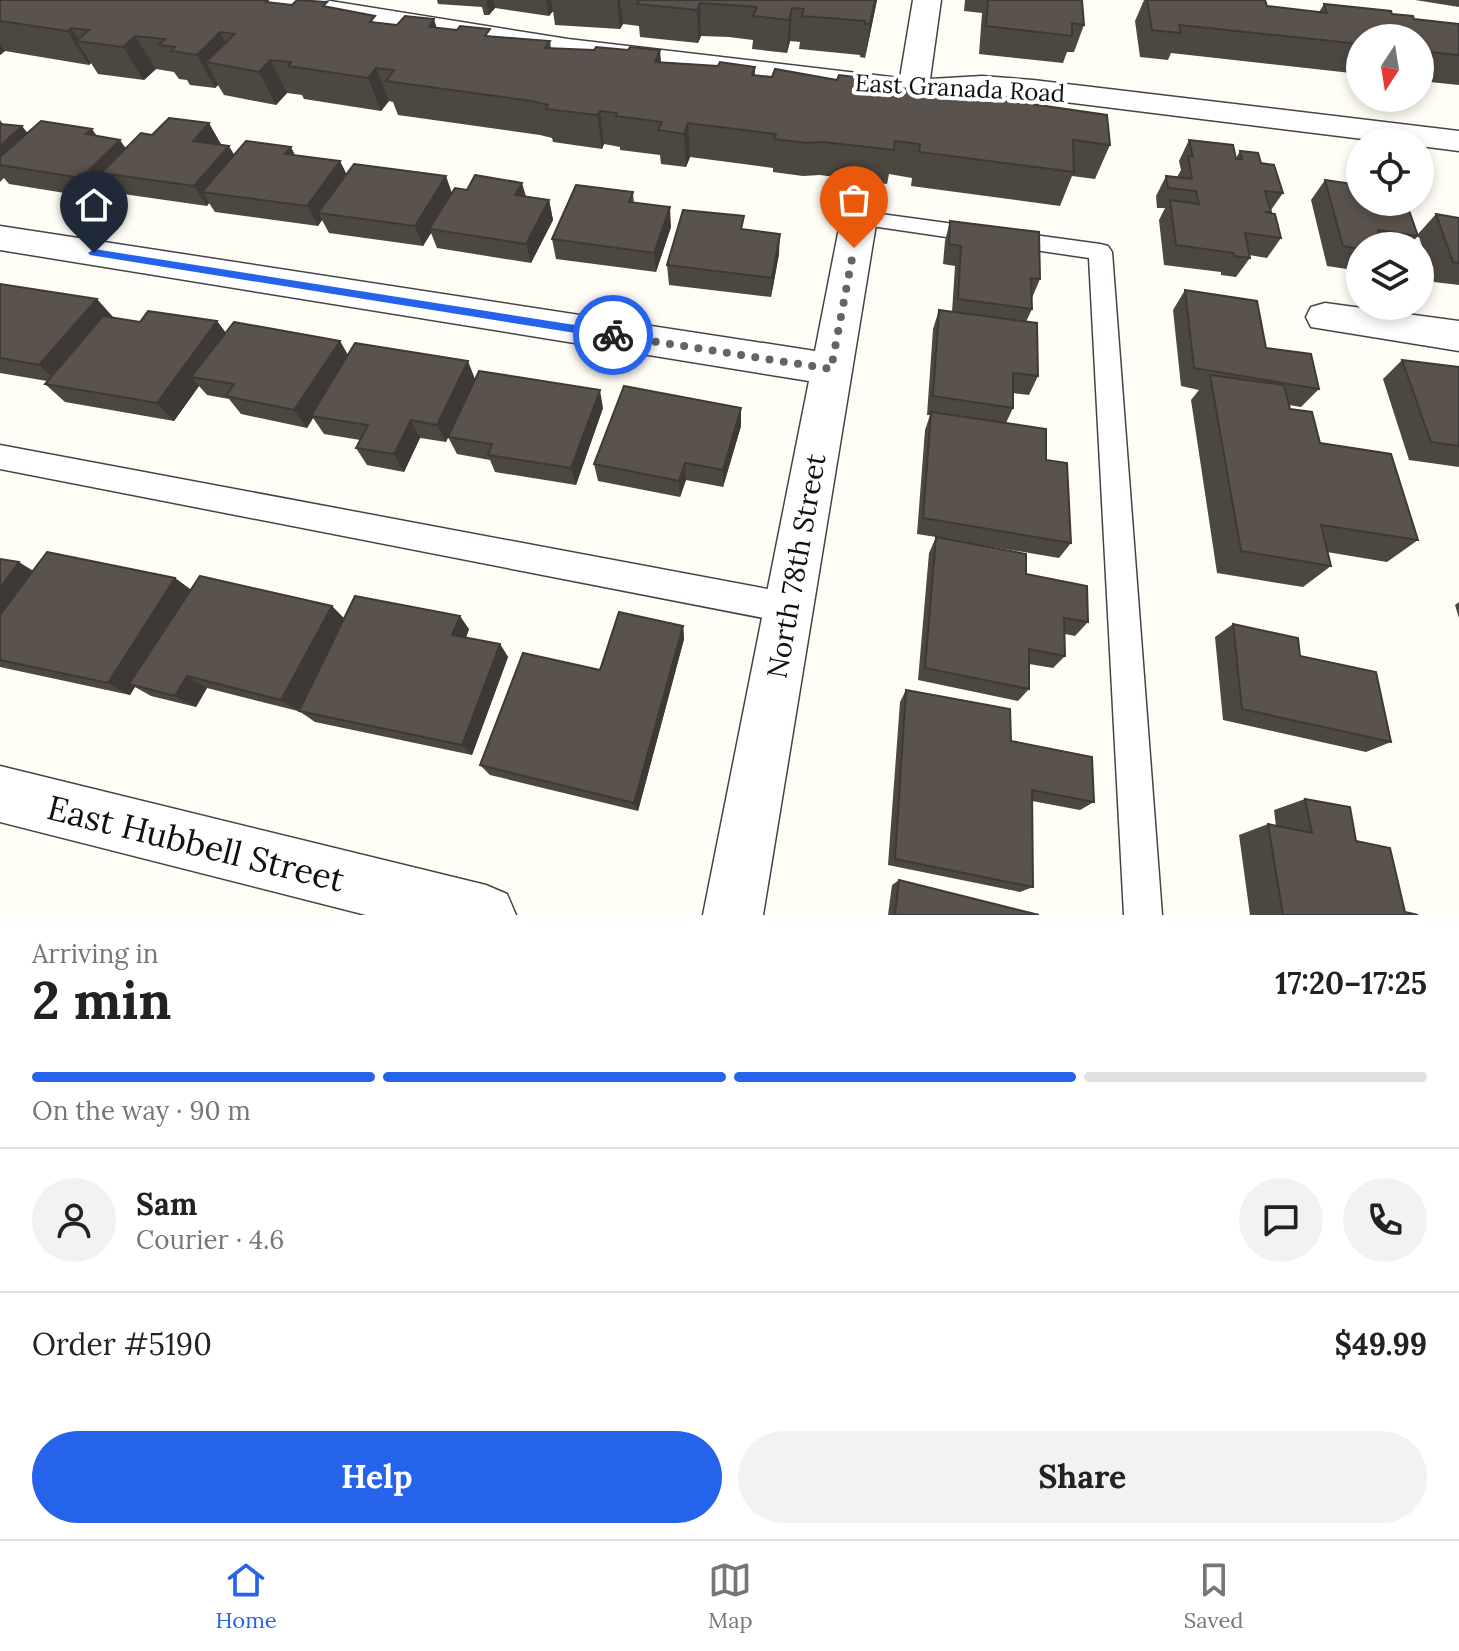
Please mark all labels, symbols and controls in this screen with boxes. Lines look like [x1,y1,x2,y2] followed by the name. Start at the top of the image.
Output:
[1346,24,1434,112] north arrow
[1346,24,1434,320] map controls
[854,67,1066,109] street label: East Granada Road
[1346,128,1434,216] button: locate
[820,166,888,248] pin
[60,171,128,253] pin
[832,178,876,222] icon: bag
[72,183,116,227] icon: home
[1346,232,1434,320] button: layers
[573,295,653,375] courier
[591,313,635,357] icon: bike
[759,451,834,681] street label: North 78th Street
[43,785,350,901] street label: East Hubbell Street
[32,937,159,970] text: Arriving in
[1275,964,1427,1002] text: 17:20–17:25
[32,967,171,1033] text: 2 min
[32,1094,251,1127] text: On the way · 90 m
[32,1178,116,1262] button: person
[1239,1178,1323,1262] button: chat
[1343,1178,1427,1262] button: phone
[136,1185,197,1223] text: Sam
[136,1223,284,1256] text: Courier · 4.6
[32,1325,212,1363] text: Order #5190
[1335,1325,1427,1363] text: $49.99
[32,1431,722,1523] button: Help
[738,1431,1427,1523] button: Share
[216,1558,277,1634] tab: Home
[708,1558,753,1634] tab: Map
[1184,1558,1243,1634] tab: Saved

